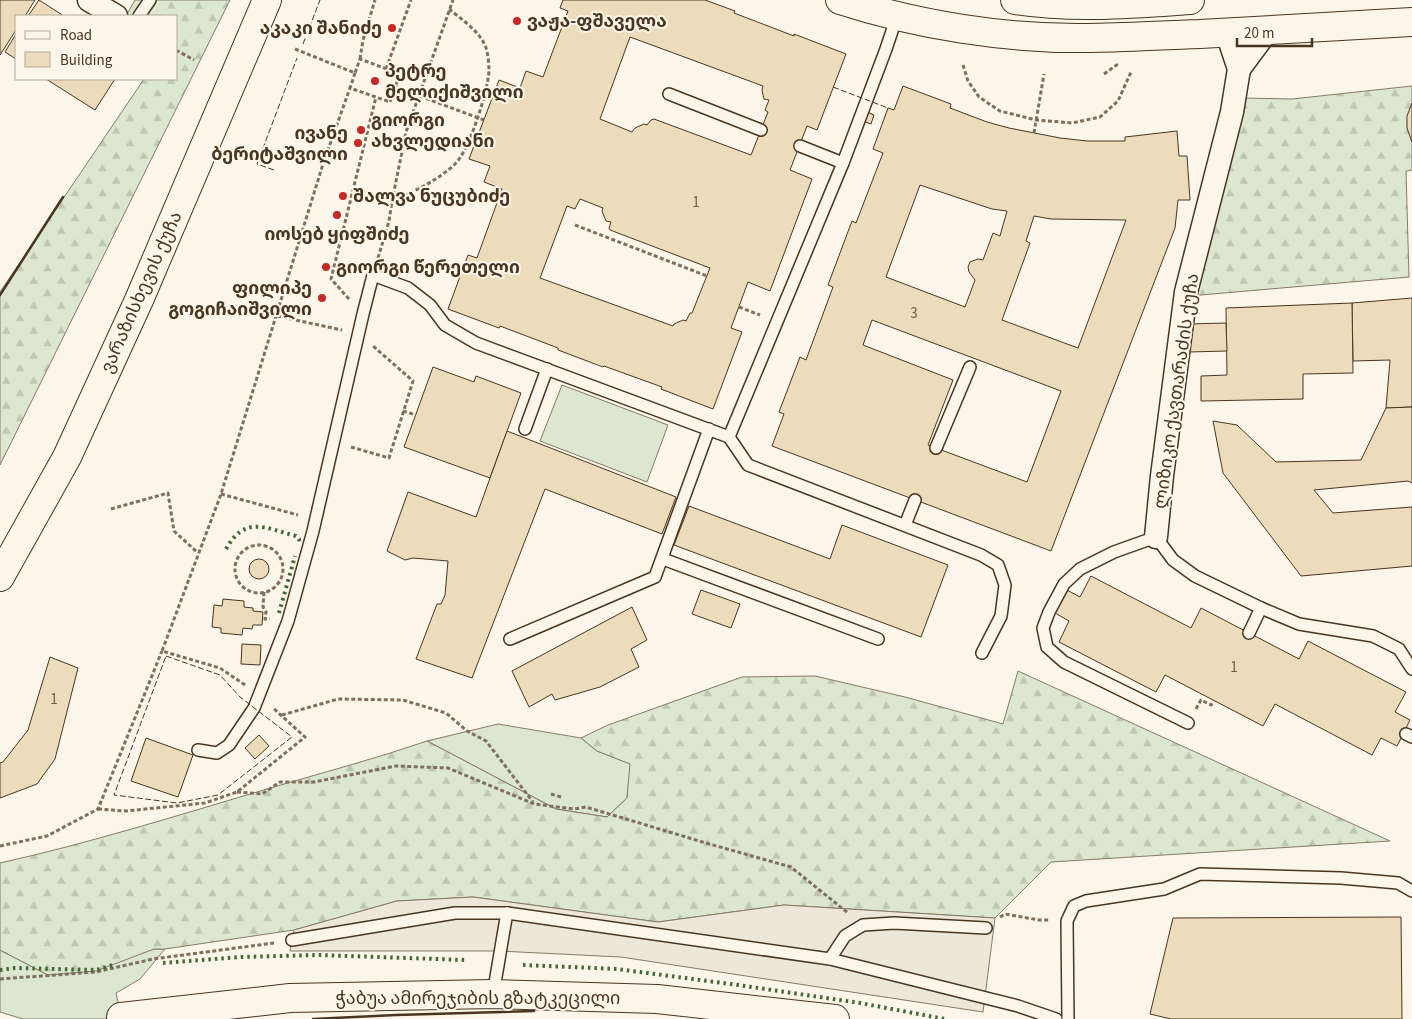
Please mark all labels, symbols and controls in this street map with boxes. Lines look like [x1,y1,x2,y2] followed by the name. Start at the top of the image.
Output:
[527,9,667,34] place label: ვაჟა-ფშაველა
[15,15,178,80] legend
[511,15,523,27] marker: ვაჟა-ფშაველა
[1237,15,1312,47] scale bar
[260,16,382,41] place label: აკაკი შანიძე
[386,22,398,34] marker: აკაკი შანიძე
[1244,23,1274,44] text: 20 m
[60,25,92,46] text: Road
[60,50,113,71] text: Building
[385,59,524,105] place label: პეტრე მელიქიშვილი
[369,75,381,87] marker: პეტრე მელიქიშვილი
[371,108,495,154] place label: გიორგი ახვლედიანი
[211,121,348,167] place label: ივანე ბერიტაშვილი
[355,124,367,136] marker: გიორგი ახვლედიანი
[352,137,364,149] marker: ივანე ბერიტაშვილი
[353,184,510,209] place label: შალვა ნუცუბიძე
[337,190,349,202] marker: შალვა ნუცუბიძე
[692,192,700,213] house number: 1
[94,207,188,377] street label: ვარაზისხევის ქუჩა
[331,209,343,221] marker: იოსებ ყიფშიძე
[264,222,410,247] place label: იოსებ ყიფშიძე
[336,255,520,280] place label: გიორგი წერეთელი
[320,261,332,273] marker: გიორგი წერეთელი
[1148,272,1205,511] street label: ლიზიკო ქავთარაძის ქუჩა
[168,276,312,322] place label: ფილიპე გოგიჩაიშვილი
[316,292,328,304] marker: ფილიპე გოგიჩაიშვილი
[910,303,918,324] house number: 3
[1230,657,1238,678] house number: 1
[50,689,58,710] house number: 1
[336,986,620,1011] street label: ჭაბუა ამირეჯიბის გზატკეცილი

